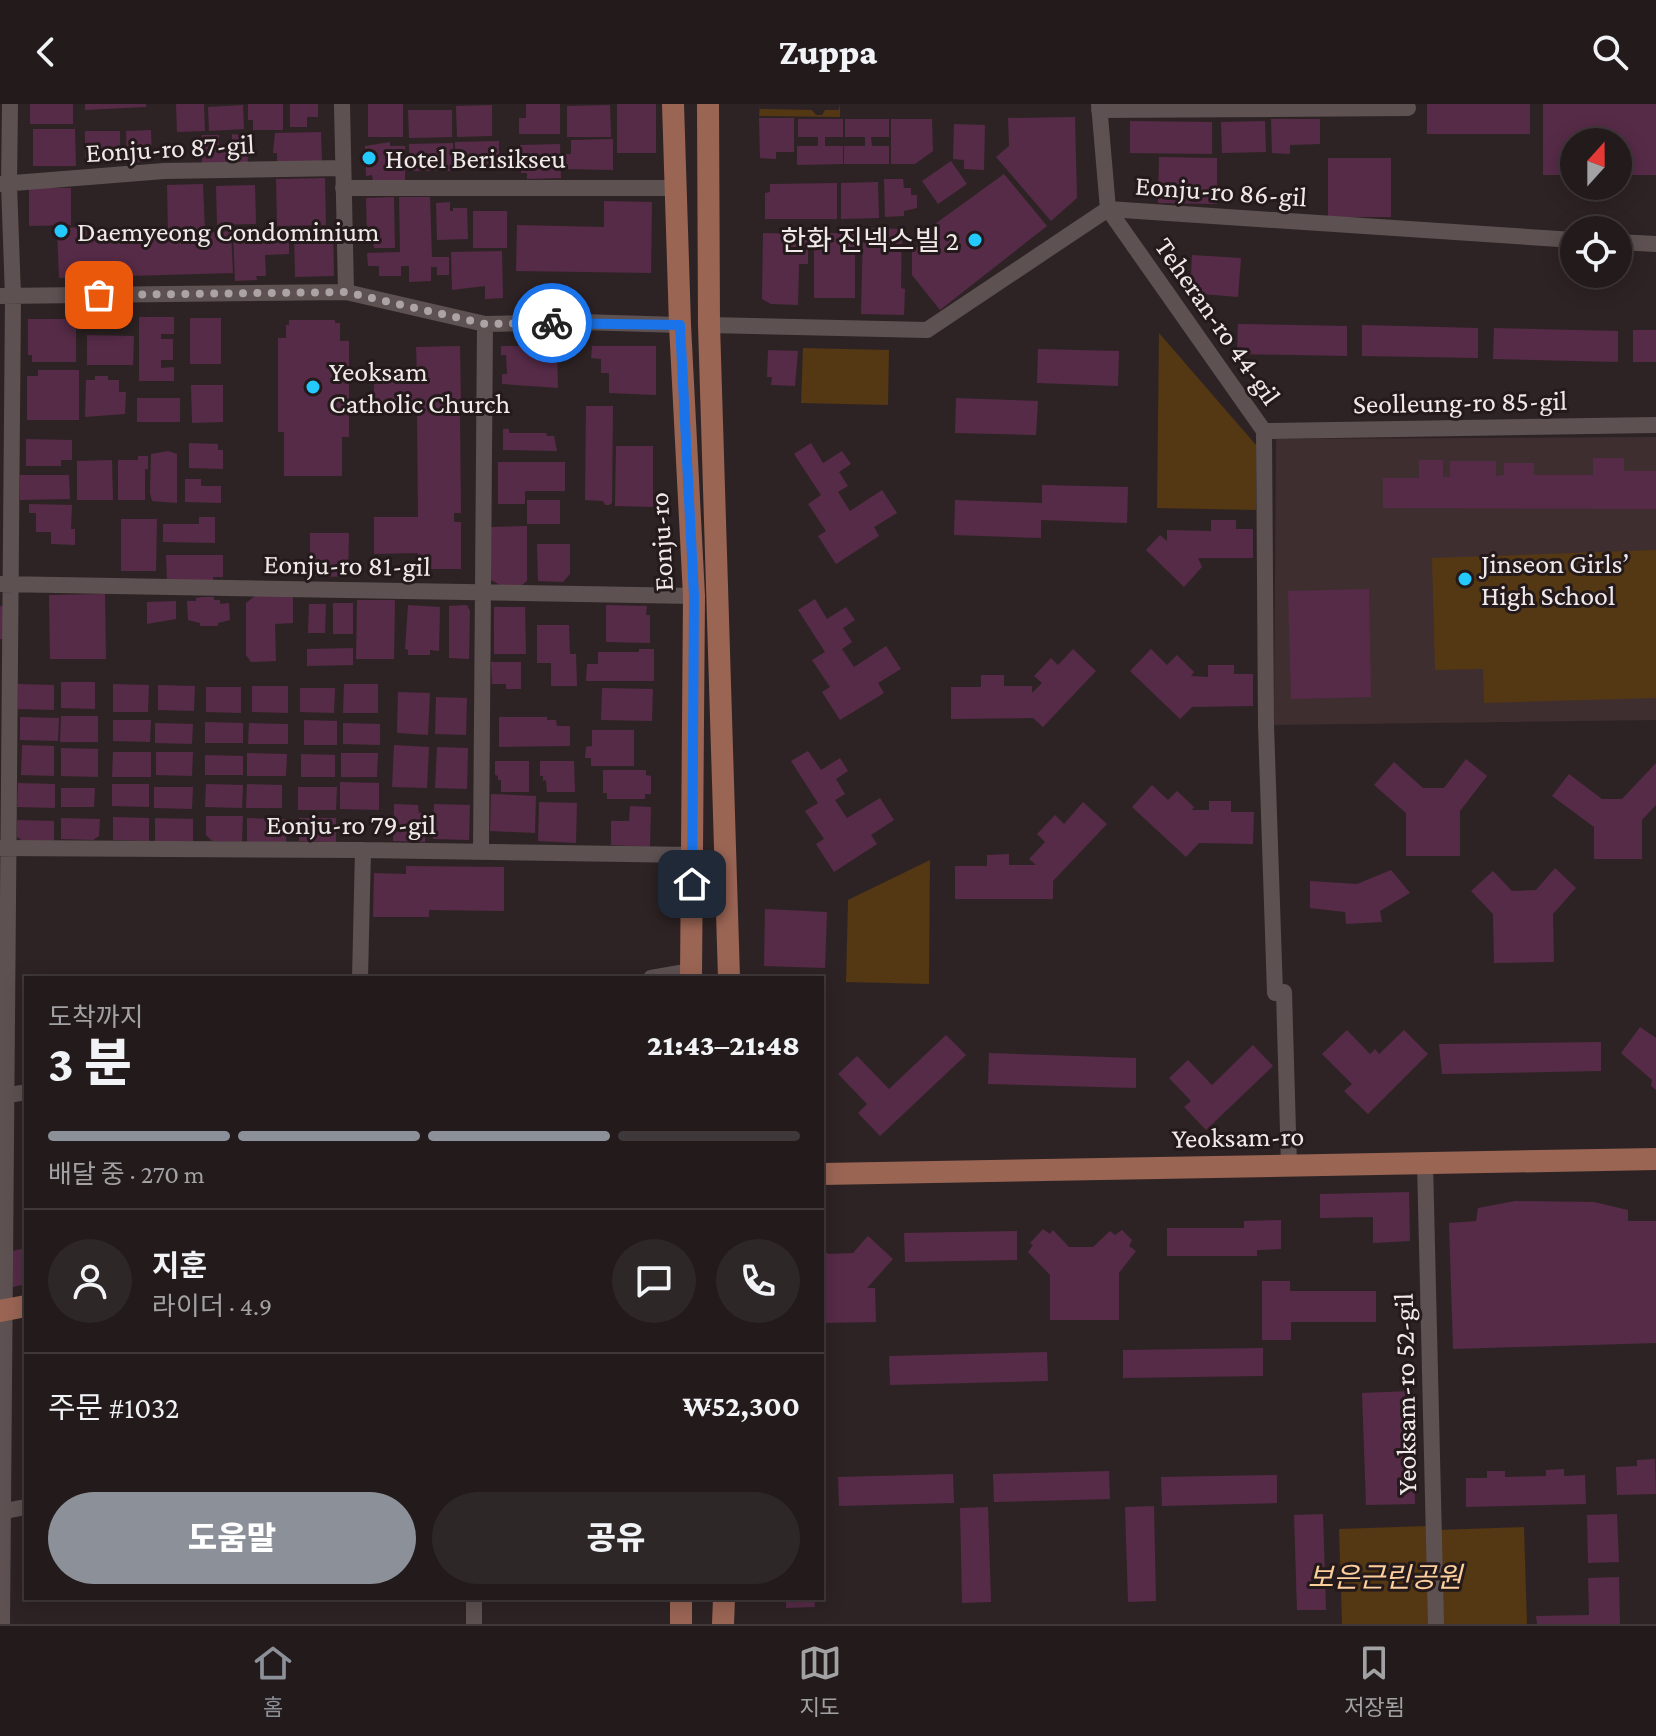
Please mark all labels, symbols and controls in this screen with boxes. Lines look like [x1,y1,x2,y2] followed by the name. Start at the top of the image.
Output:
[24,30,68,74] icon: back
[1588,30,1632,74] icon: search
[779,32,877,72] text: Zuppa
[85,128,255,168] street label: Eonju-ro 87-gil
[1560,128,1632,200] north arrow
[1560,128,1632,288] map controls
[385,143,566,174] place label: Hotel Berisikseu
[360,149,378,167] marker: Hotel Berisikseu
[1134,170,1308,212] street label: Eonju-ro 86-gil
[77,216,380,247] place label: Daemyeong Condominium
[1560,216,1632,288] button: locate
[52,222,70,240] marker: Daemyeong Condominium
[781,225,959,256] place label: 한화 진넥스빌 2
[966,231,984,249] marker: 한화 진넥스빌 2
[1149,231,1287,411] street label: Teheran-ro 44-gil
[65,261,133,329] pin
[77,273,121,317] icon: bag
[512,283,592,363] courier
[530,301,574,345] icon: bike
[329,356,510,419] place label: Yeoksam Catholic Church
[304,378,322,396] marker: Yeoksam Catholic Church
[1352,385,1568,419] street label: Seolleung-ro 85-gil
[643,492,679,592] street label: Eonju-ro
[263,548,431,582] street label: Eonju-ro 81-gil
[1478,548,1629,611] place label: Jinseon Girls’ High School
[1456,570,1474,588] marker: Jinseon Girls’ High School
[266,809,436,840] street label: Eonju-ro 79-gil
[658,850,726,918] pin
[670,862,714,906] icon: home
[48,1003,144,1032] text: 도착까지
[647,1028,800,1061] text: 21:43–21:48
[48,1034,132,1092] text: 3 분
[1172,1120,1304,1154] street label: Yeoksam-ro
[48,1160,205,1189] text: 배달 중 · 270 m
[48,1239,132,1323] button: person
[612,1239,696,1323] button: chat
[716,1239,800,1323] button: phone
[152,1249,207,1282] text: 지훈
[152,1292,272,1321] text: 라이더 · 4.9
[1388,1293,1422,1495] street label: Yeoksam-ro 52-gil
[683,1389,800,1422] text: ₩52,300
[48,1391,179,1424] text: 주문 #1032
[48,1492,416,1584] button: 도움말
[432,1492,800,1584] button: 공유
[1308,1562,1465,1593] park label: 보은근린공원
[251,1641,295,1721] tab: 홈
[798,1641,842,1721] tab: 지도
[1344,1641,1405,1721] tab: 저장됨

